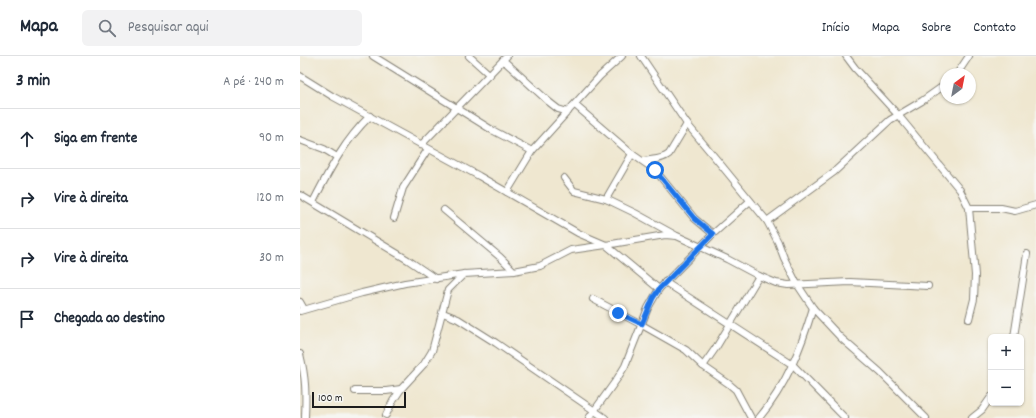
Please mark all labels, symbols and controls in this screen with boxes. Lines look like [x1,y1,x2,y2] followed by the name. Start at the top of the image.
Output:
[82,10,362,46] search box
[20,14,58,41] text: Mapa
[96,17,118,39] icon: search
[128,17,209,39] text: Pesquisar aqui
[822,18,850,38] text: Início
[872,18,899,38] text: Mapa
[921,18,951,38] text: Sobre
[973,18,1016,38] text: Contato
[940,68,976,104] north arrow
[16,70,50,94] text: 3 min
[223,73,284,92] text: A pé · 240 m
[16,128,38,150] icon: ahead
[54,128,137,150] text: Siga em frente
[259,129,284,148] text: 90 m
[646,161,664,179] route start
[16,188,38,210] icon: right
[54,188,128,210] text: Vire à direita
[256,189,284,208] text: 120 m
[16,248,38,270] icon: right
[54,248,128,270] text: Vire à direita
[259,249,284,268] text: 30 m
[609,304,627,322] route end
[16,308,38,330] icon: arrive
[54,308,165,330] text: Chegada ao destino
[988,334,1024,406] map controls
[988,334,1024,370] button: +
[988,370,1024,406] button: −
[312,390,406,409] scale bar
[318,391,342,407] text: 100 m

